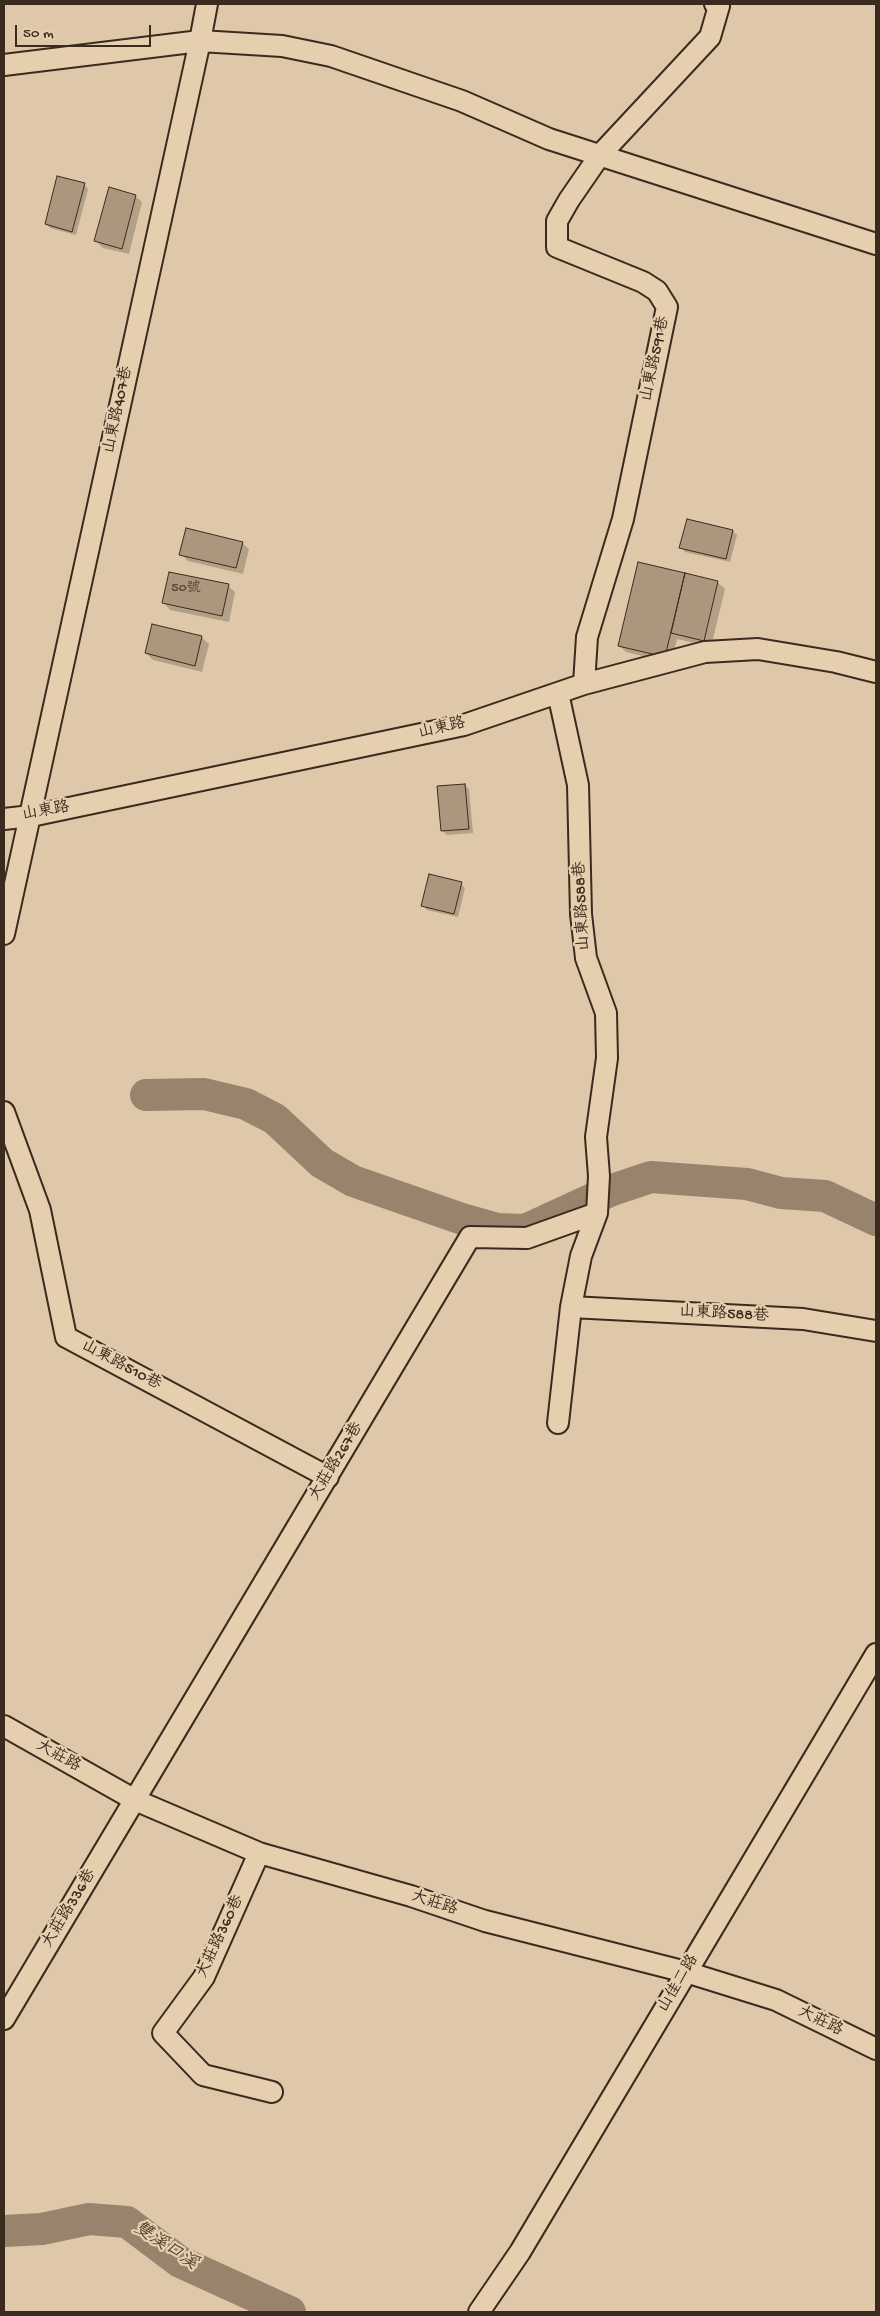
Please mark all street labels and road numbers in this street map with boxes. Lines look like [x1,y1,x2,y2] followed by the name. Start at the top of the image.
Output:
[638,315,674,403] street label: 山東路591巷
[100,364,138,456] street label: 山東路407巷
[416,714,468,744] street label: 山東路
[21,798,71,826] street label: 山東路
[571,861,595,951] street label: 山東路588巷
[679,1303,769,1327] street label: 山東路588巷
[78,1337,164,1395] street label: 山東路510巷
[306,1419,368,1505] street label: 大莊路267巷
[32,1737,84,1777] street label: 大莊路
[39,1866,101,1952] street label: 大莊路336巷
[408,1887,460,1921] street label: 大莊路
[193,1892,249,1982] street label: 大莊路360巷
[654,1952,704,2016] street label: 山佳二路
[794,2003,846,2041] street label: 大莊路

